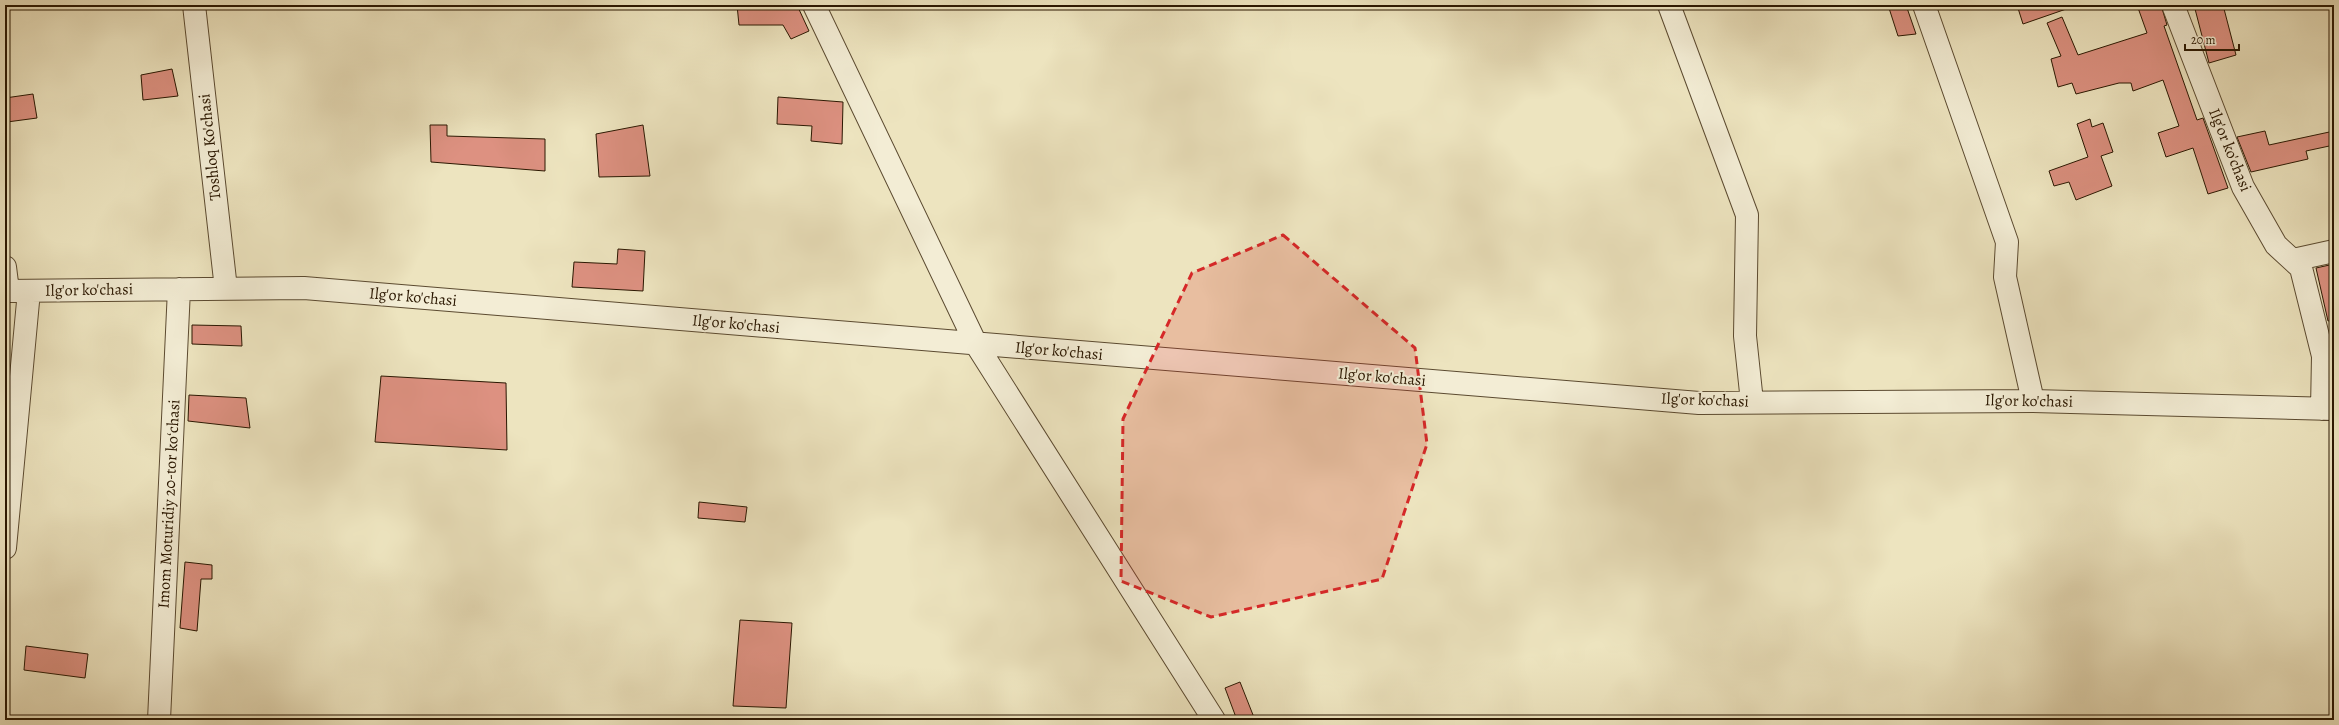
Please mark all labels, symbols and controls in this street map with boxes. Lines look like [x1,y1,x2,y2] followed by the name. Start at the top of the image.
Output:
[2185,26,2239,52] scale bar
[2191,32,2215,48] text: 20 m
[193,93,227,201] street label: Toshloq Ko'chasi
[2203,105,2257,195] street label: Ilg'or ko'chasi
[45,278,133,302] street label: Ilg'or ko'chasi
[368,282,458,312] street label: Ilg'or ko'chasi
[691,309,781,339] street label: Ilg'or ko'chasi
[1014,336,1104,366] street label: Ilg'or ko'chasi
[1337,362,1427,392] street label: Ilg'or ko'chasi
[1661,387,1749,413] street label: Ilg'or ko'chasi
[1985,389,2073,413] street label: Ilg'or ko'chasi
[153,399,185,609] street label: Imom Moturidiy 20-tor koʻchasi

